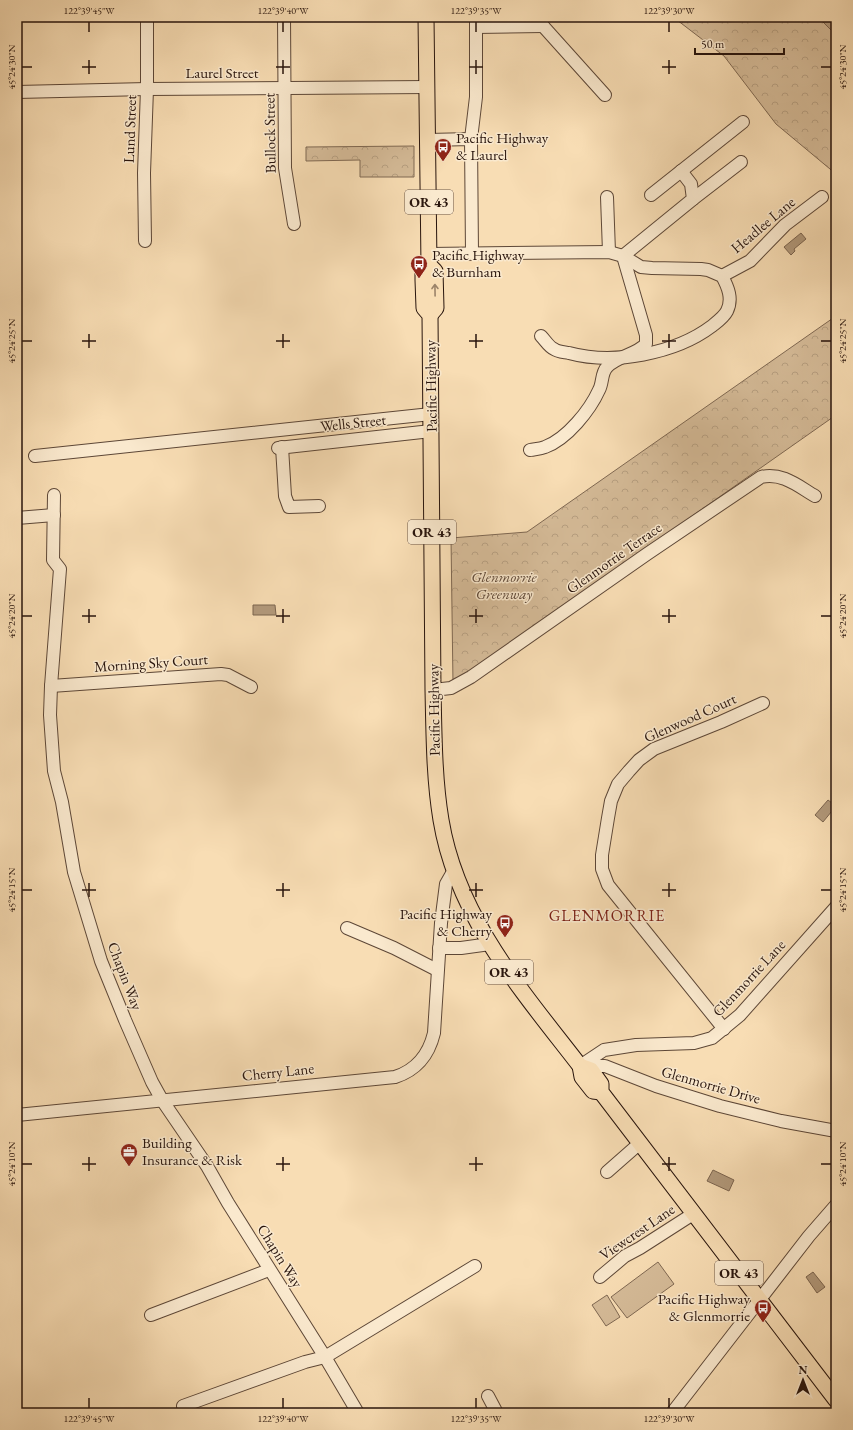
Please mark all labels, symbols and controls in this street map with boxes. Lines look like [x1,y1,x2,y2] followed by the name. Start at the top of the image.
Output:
[64,4,115,17] text: 122°39'45"W
[258,4,309,17] text: 122°39'40"W
[451,4,502,17] text: 122°39'35"W
[644,4,695,17] text: 122°39'30"W
[695,30,784,56] scale bar
[701,36,725,52] text: 50 m
[5,44,18,89] text: 45°24'30"N
[836,44,849,89] text: 45°24'30"N
[185,63,259,82] street label: Laurel Street
[259,92,280,173] street label: Bullock Street
[119,94,140,163] street label: Lund Street
[456,128,549,164] place label: Pacific Highway & Laurel
[433,137,453,162] bus stop icon: Pacific Highway & Laurel
[405,190,453,214] road number: OR 43
[727,192,799,257] street label: Headlee Lane
[432,245,525,281] place label: Pacific Highway & Burnham
[409,254,429,279] bus stop icon: Pacific Highway & Burnham
[431,284,439,297] one-way arrow
[5,318,18,363] text: 45°24'25"N
[836,318,849,363] text: 45°24'25"N
[420,339,441,432] street label: Pacific Highway
[319,410,387,435] street label: Wells Street
[562,518,665,597] street label: Glenmorrie Terrace
[408,520,456,544] road number: OR 43
[471,567,538,603] park label: Glenmorrie Greenway
[5,593,18,638] text: 45°24'20"N
[836,593,849,638] text: 45°24'20"N
[93,649,209,676] street label: Morning Sky Court
[423,663,444,756] street label: Pacific Highway
[641,689,739,746] street label: Glenwood Court
[5,867,18,912] text: 45°24'15"N
[836,867,849,912] text: 45°24'15"N
[400,904,492,940] place label: Pacific Highway & Cherry
[549,905,665,926] district label: GLENMORRIE
[495,913,515,938] bus stop icon: Pacific Highway & Cherry
[708,935,789,1020] street label: Glenmorrie Lane
[104,939,147,1013] street label: Chapin Way
[485,960,533,984] road number: OR 43
[241,1058,315,1085] street label: Cherry Lane
[659,1061,763,1108] street label: Glenmorrie Drive
[142,1133,243,1169] place label: Building Insurance & Risk
[5,1141,18,1186] text: 45°24'10"N
[836,1141,849,1186] text: 45°24'10"N
[119,1142,139,1167] office icon: Building Insurance & Risk
[595,1199,678,1264] street label: Viewcrest Lane
[253,1220,308,1291] street label: Chapin Way
[715,1261,763,1285] road number: OR 43
[658,1289,750,1325] place label: Pacific Highway & Glenmorrie
[753,1298,773,1323] bus stop icon: Pacific Highway & Glenmorrie
[783,1360,823,1400] north arrow
[799,1363,808,1377] text: N
[64,1412,115,1425] text: 122°39'45"W
[258,1412,309,1425] text: 122°39'40"W
[451,1412,502,1425] text: 122°39'35"W
[644,1412,695,1425] text: 122°39'30"W

